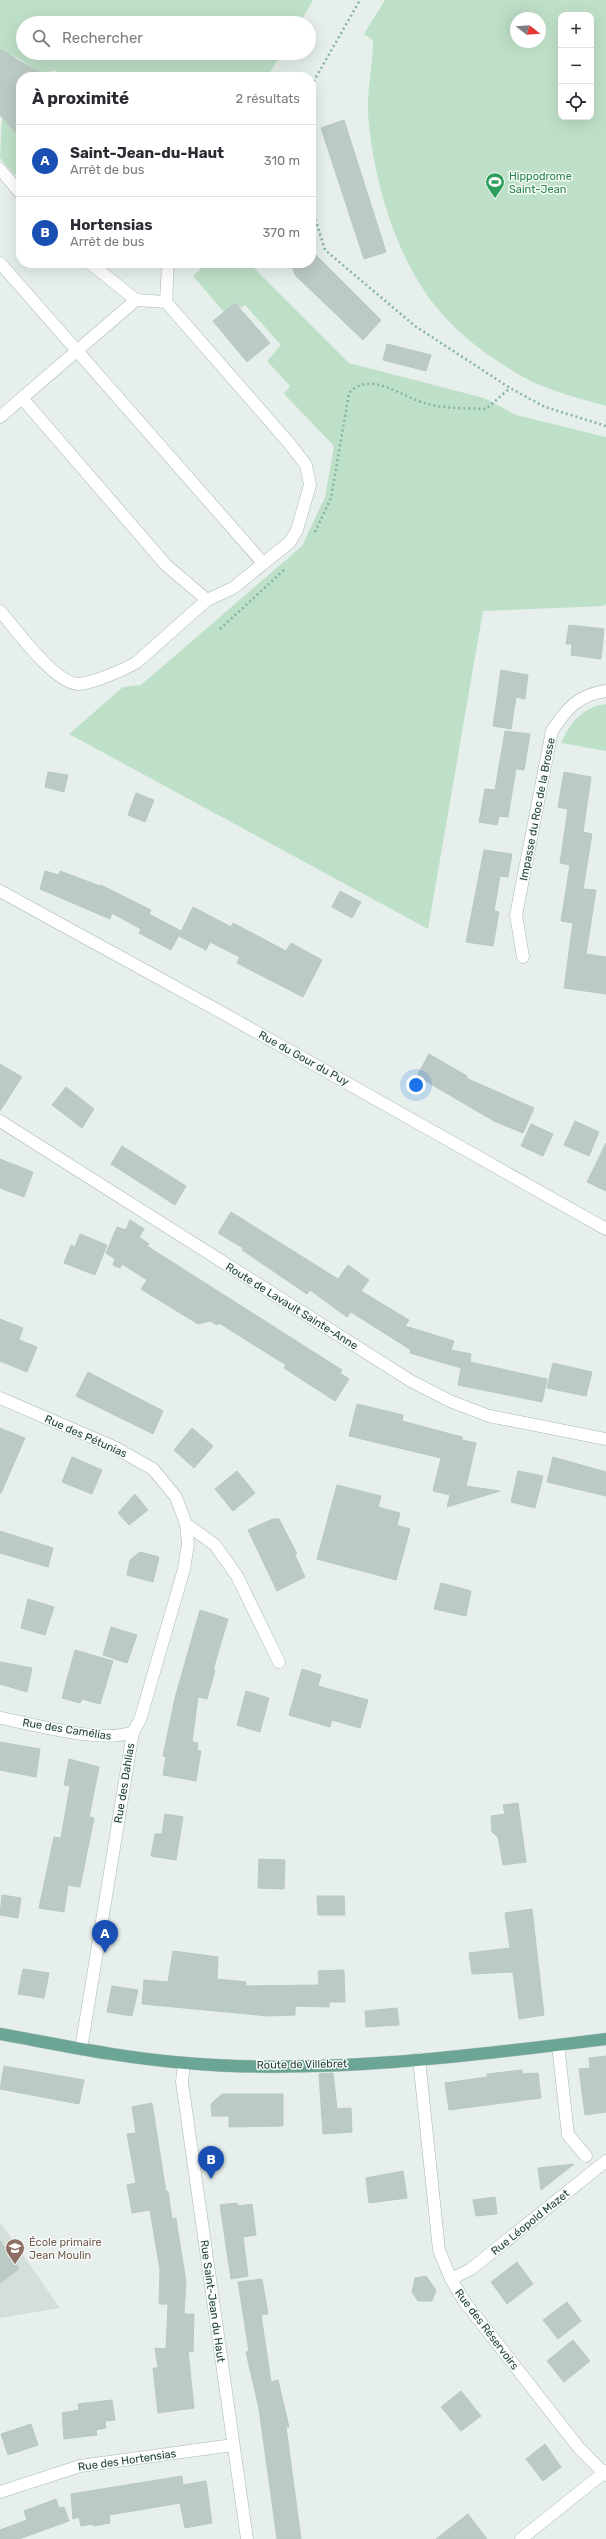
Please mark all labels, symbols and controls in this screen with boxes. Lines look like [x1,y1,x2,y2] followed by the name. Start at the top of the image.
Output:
[510,12,546,48] north arrow
[558,12,594,120] map controls
[558,12,594,48] button: +
[16,16,316,60] search box
[30,27,52,49] icon: search
[62,29,143,47] text: Rechercher
[558,48,594,84] button: −
[558,84,594,120] button: locate
[32,88,129,108] text: À proximité
[236,91,300,106] text: 2 résultats
[70,144,224,162] text: Saint-Jean-du-Haut
[40,153,50,168] text: A
[264,153,300,168] text: 310 m
[70,162,144,177] text: Arrêt de bus
[509,170,572,196] place label: Hippodrome Saint-Jean
[484,171,506,199] sports icon: Hippodrome Saint-Jean
[70,216,152,234] text: Hortensias
[40,225,50,240] text: B
[263,225,300,240] text: 370 m
[70,234,144,249] text: Arrêt de bus
[517,736,558,882] street label: Impasse du Roc de la Brosse
[256,1028,351,1089] street label: Rue du Gour du Puy
[406,1075,426,1095] your location
[223,1260,360,1353] street label: Route de Lavault Sainte-Anne
[43,1412,129,1461] street label: Rue des Pétunias
[21,1716,113,1743] street label: Rue des Camélias
[112,1742,137,1824] street label: Rue des Dahlias
[92,1920,118,1953] pin: A
[257,2057,348,2072] street label: Route de Villebret
[198,2146,224,2179] pin: B
[489,2186,573,2258] street label: Rue Léopold Mazet
[29,2236,102,2262] place label: École primaire Jean Moulin
[4,2237,26,2265] school or university icon: École primaire Jean Moulin
[197,2239,228,2364] street label: Rue Saint-Jean du Haut
[452,2286,521,2372] street label: Rue des Réservoirs
[77,2447,177,2474] street label: Rue des Hortensias

